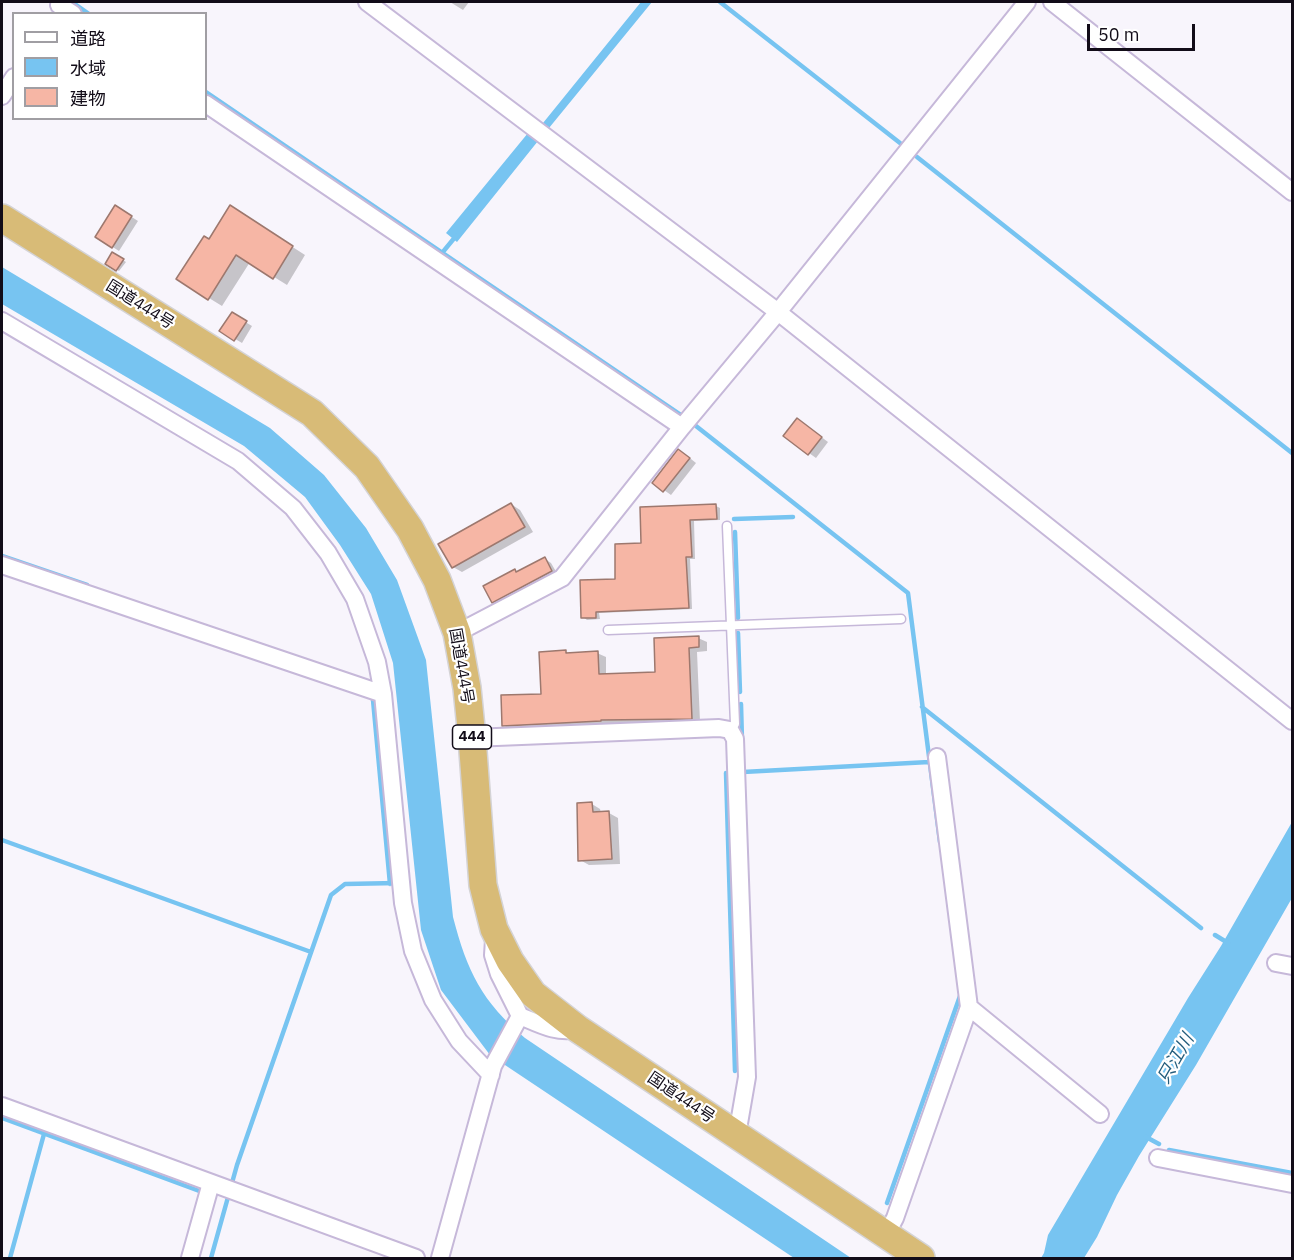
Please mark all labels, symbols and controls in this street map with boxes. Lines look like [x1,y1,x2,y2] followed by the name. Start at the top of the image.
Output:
[12,12,207,120] legend
[1090,12,1198,50] scale bar
[1098,23,1140,46] text: 50 m
[70,27,106,50] text: 道路
[70,57,106,80] text: 水域
[70,87,106,110] text: 建物
[102,277,178,333] street label: 国道444号
[445,627,477,705] street label: 国道444号
[452,725,492,749] road number: 444
[1153,1030,1199,1088] water label: 只江川
[644,1069,718,1127] street label: 国道444号

